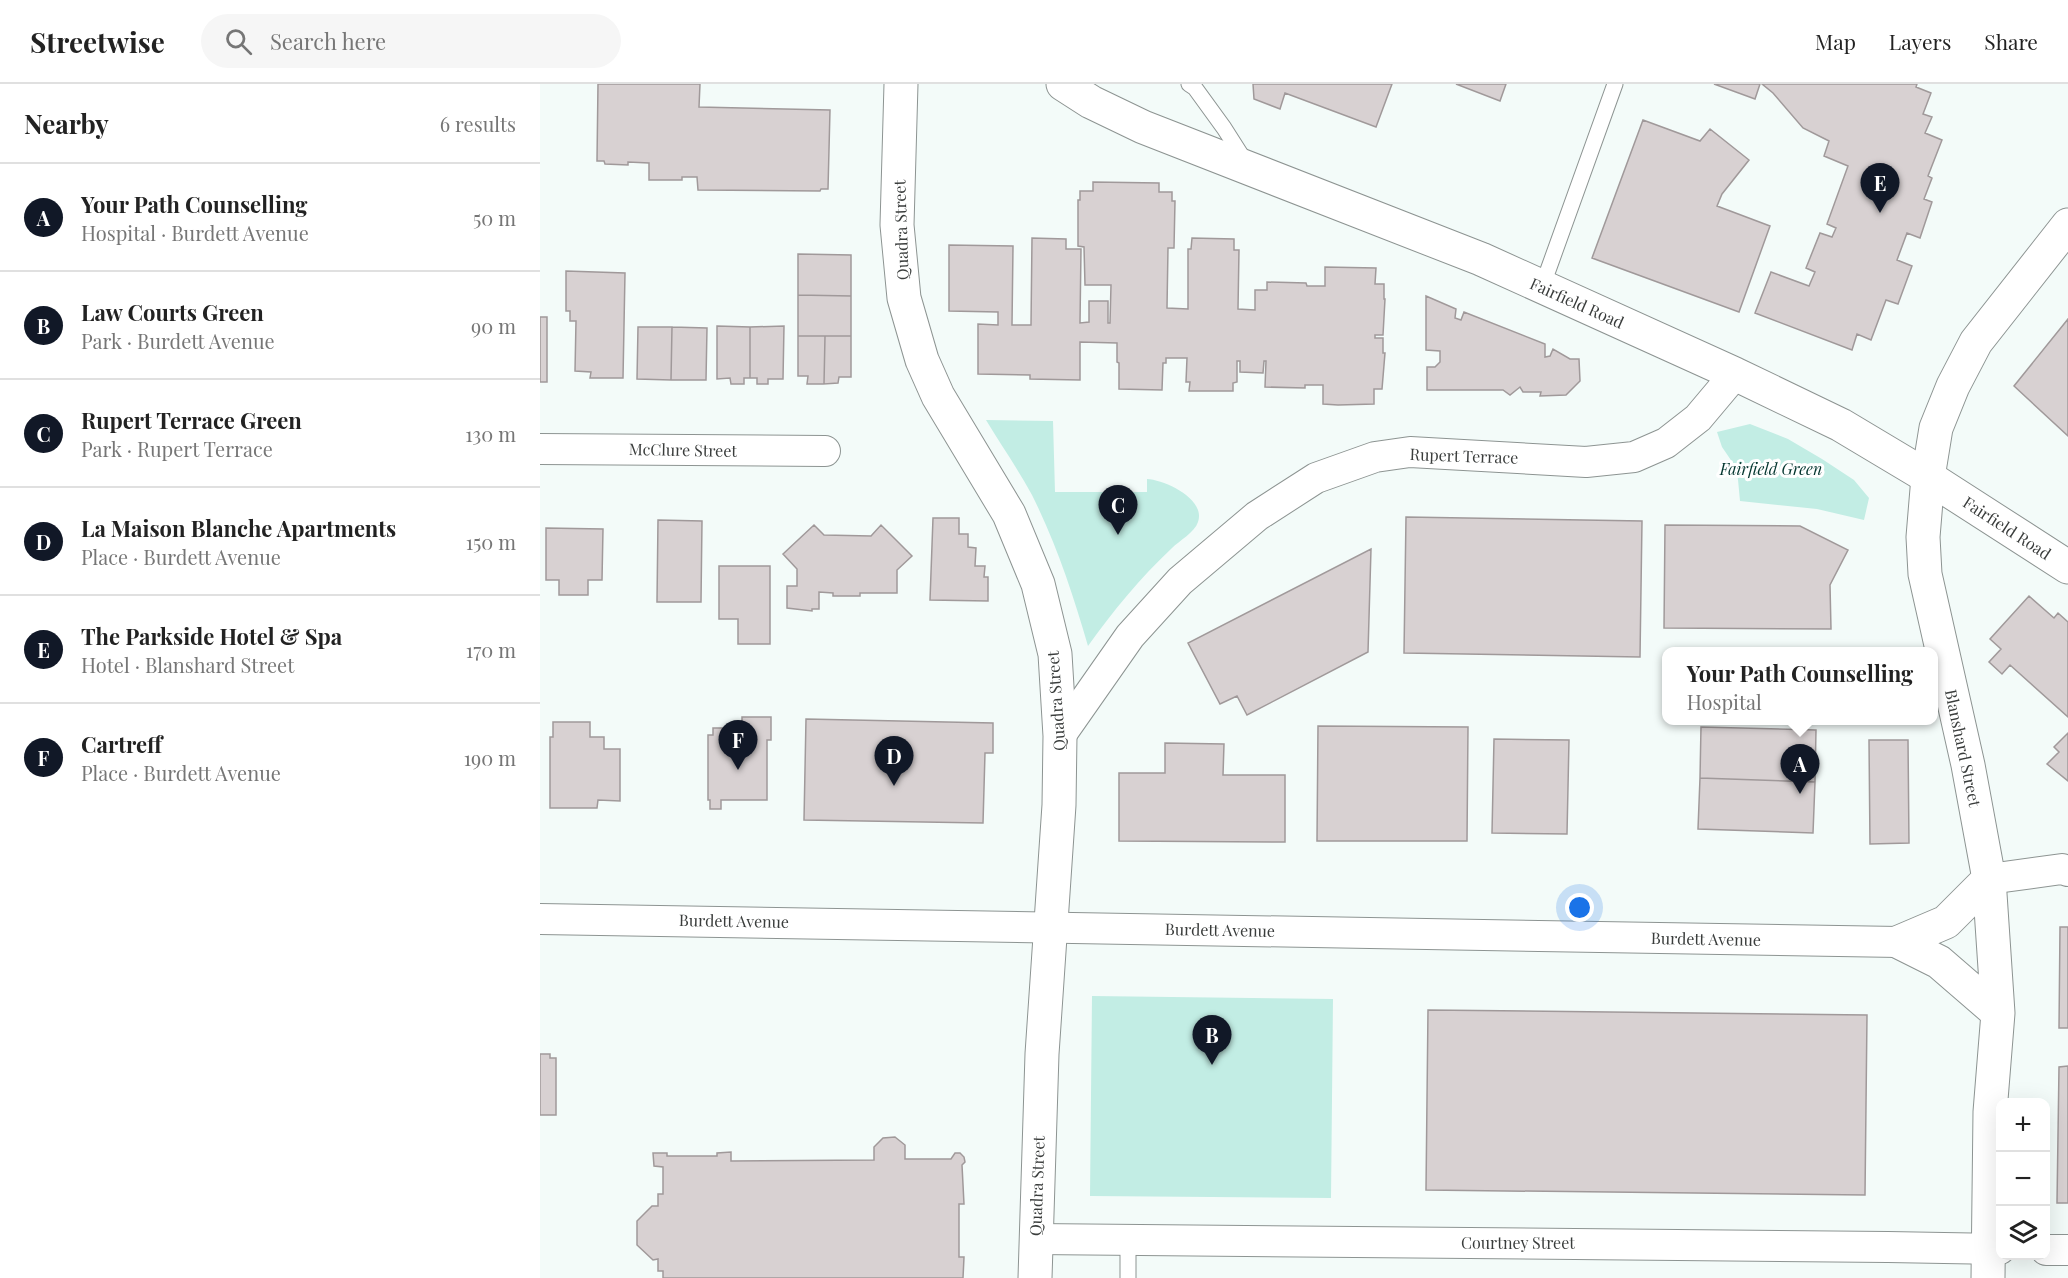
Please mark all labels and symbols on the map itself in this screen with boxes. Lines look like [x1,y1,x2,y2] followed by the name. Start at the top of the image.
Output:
[1860,164,1900,213] pin: E
[888,179,913,280] street label: Quadra Street
[1527,272,1627,333] street label: Fairfield Road
[629,438,738,461] street label: McClure Street
[1409,443,1519,468] street label: Rupert Terrace
[1719,458,1822,479] park label: Fairfield Green
[1098,486,1138,535] pin: C
[1959,491,2055,564] street label: Fairfield Road
[1042,650,1069,752] street label: Quadra Street
[1941,687,1986,809] street label: Blanshard Street
[718,720,758,770] pin: F
[874,736,914,786] pin: D
[1780,744,1820,794] pin: A
[1565,893,1594,922] your location
[679,909,789,932] street label: Burdett Avenue
[1165,918,1275,941] street label: Burdett Avenue
[1651,927,1761,950] street label: Burdett Avenue
[1192,1016,1232,1065] pin: B
[1024,1135,1049,1236] street label: Quadra Street
[1461,1232,1575,1253] street label: Courtney Street

